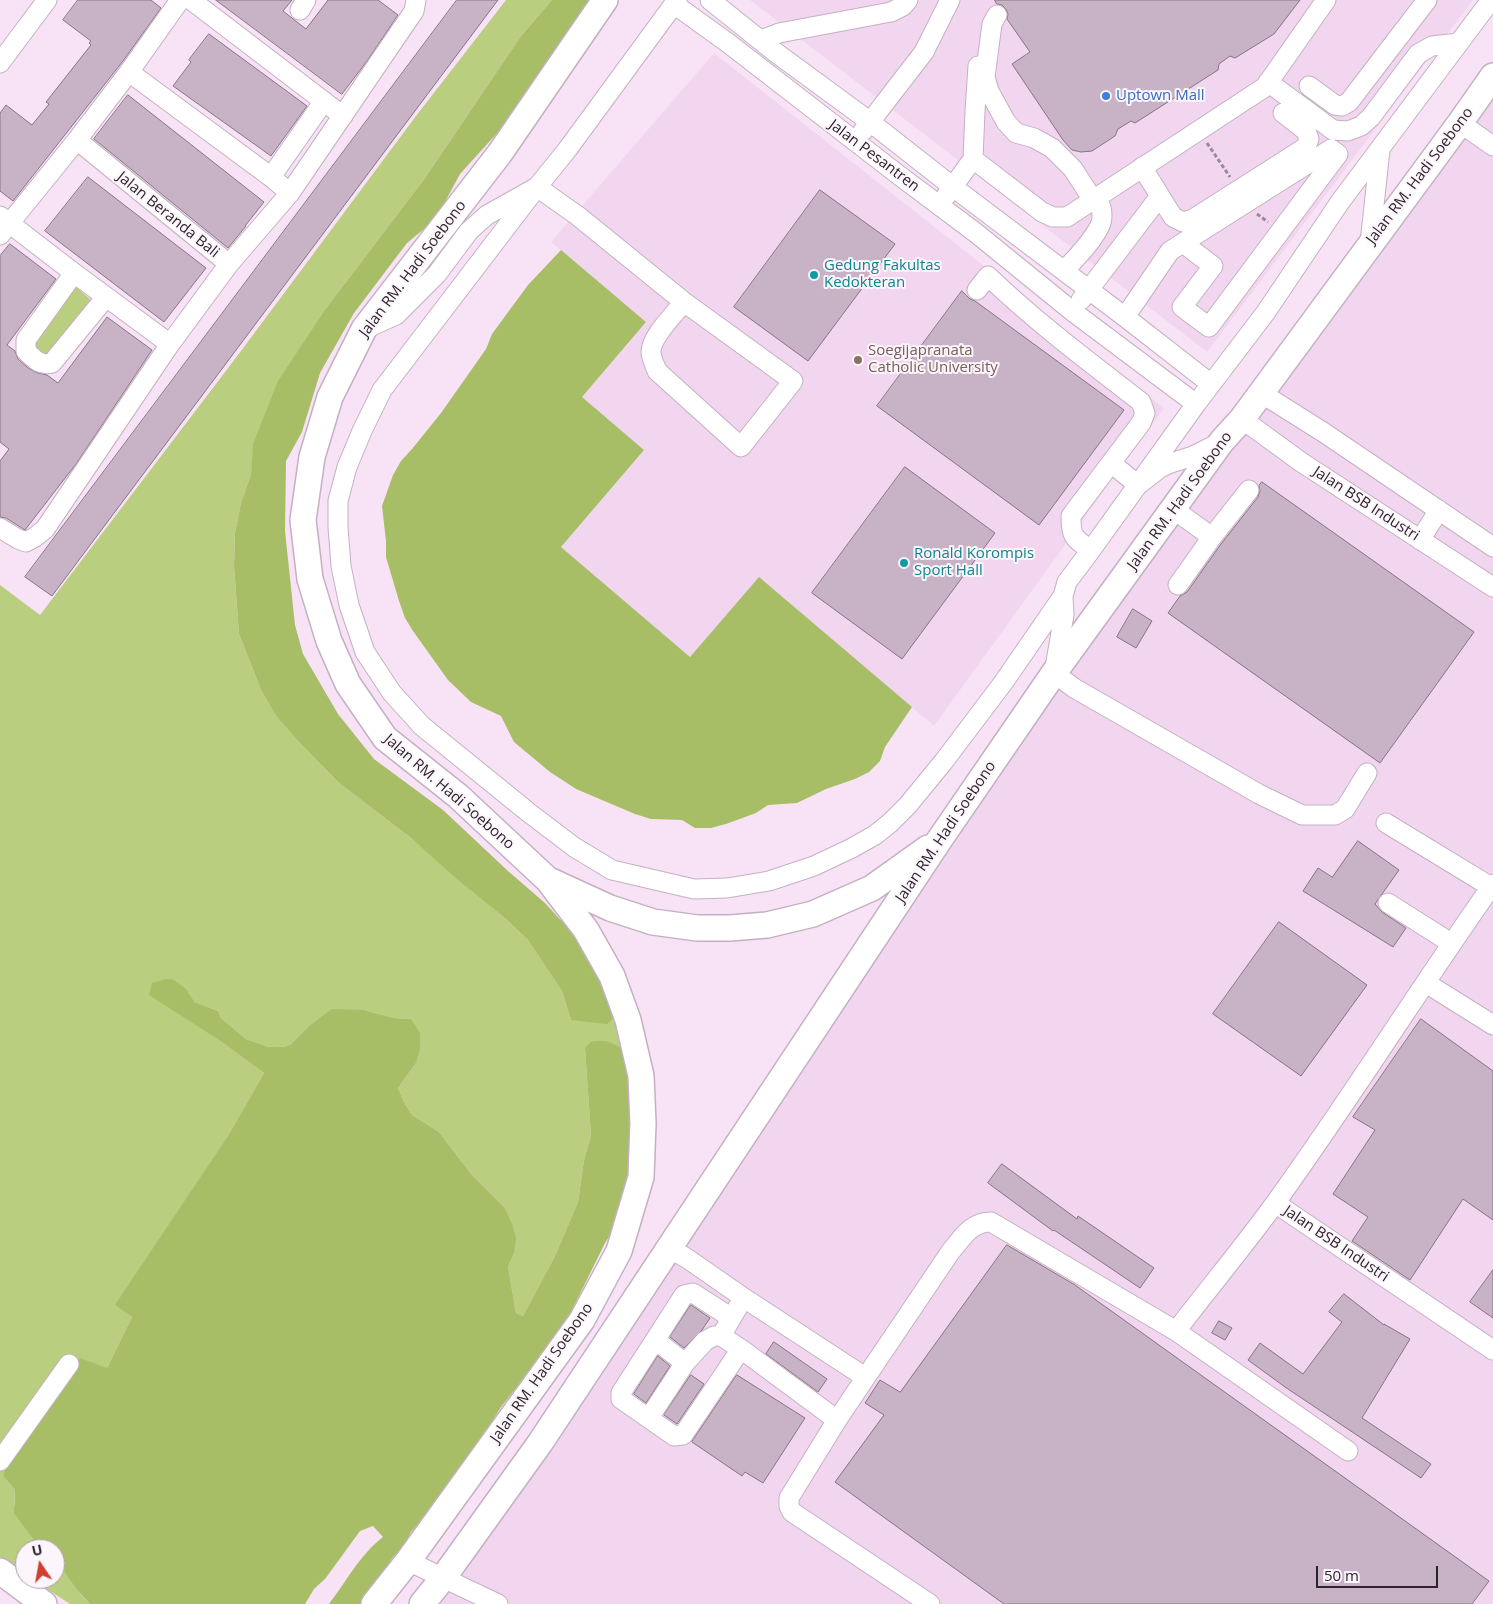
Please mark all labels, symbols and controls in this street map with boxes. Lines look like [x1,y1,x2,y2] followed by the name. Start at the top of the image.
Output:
[1116,87,1205,105] place label: Uptown Mall
[1100,90,1112,102] marker: Uptown Mall
[1363,104,1477,248] street label: Jalan RM. Hadi Soebono
[825,116,923,196] street label: Jalan Pesantren
[113,168,223,262] street label: Jalan Beranda Bali
[356,197,470,341] street label: Jalan RM. Hadi Soebono
[824,257,941,292] place label: Gedung Fakultas Kedokteran
[808,269,820,281] marker: Gedung Fakultas Kedokteran
[868,342,998,377] place label: Soegijapranata Catholic University
[852,354,864,366] marker: Soegijapranata Catholic University
[1124,428,1236,574] street label: Jalan RM. Hadi Soebono
[1309,463,1423,545] street label: Jalan BSB Industri
[914,545,1034,580] place label: Ronald Korompis Sport Hall
[898,557,910,569] marker: Ronald Korompis Sport Hall
[380,731,518,853] street label: Jalan RM. Hadi Soebono
[892,758,1000,906] street label: Jalan RM. Hadi Soebono
[1280,1202,1392,1286] street label: Jalan BSB Industri
[487,1300,597,1446] street label: Jalan RM. Hadi Soebono
[15,1539,65,1589] north arrow
[30,1539,44,1560] text: U
[1318,1556,1440,1588] scale bar
[1324,1565,1359,1585] text: 50 m

